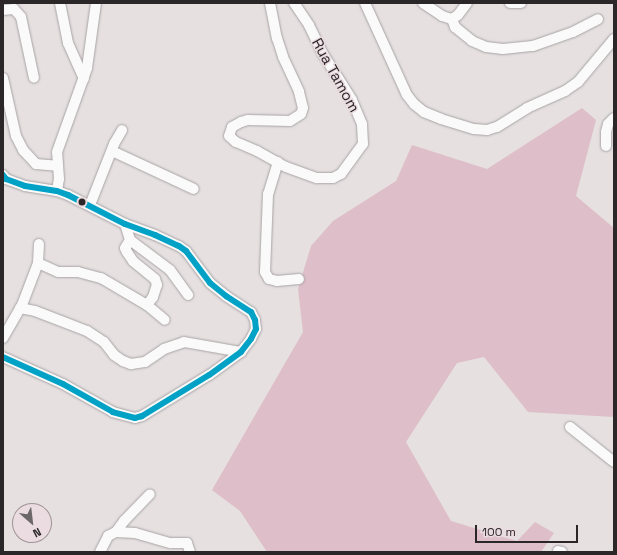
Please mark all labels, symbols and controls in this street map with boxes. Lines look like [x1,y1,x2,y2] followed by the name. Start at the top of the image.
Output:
[308,35,364,115] street label: Rua Tamom
[77,197,87,207] unlabelled marker
[12,503,52,543] north arrow
[477,517,580,543] scale bar
[482,524,516,540] text: 100 m
[31,525,44,541] text: N

